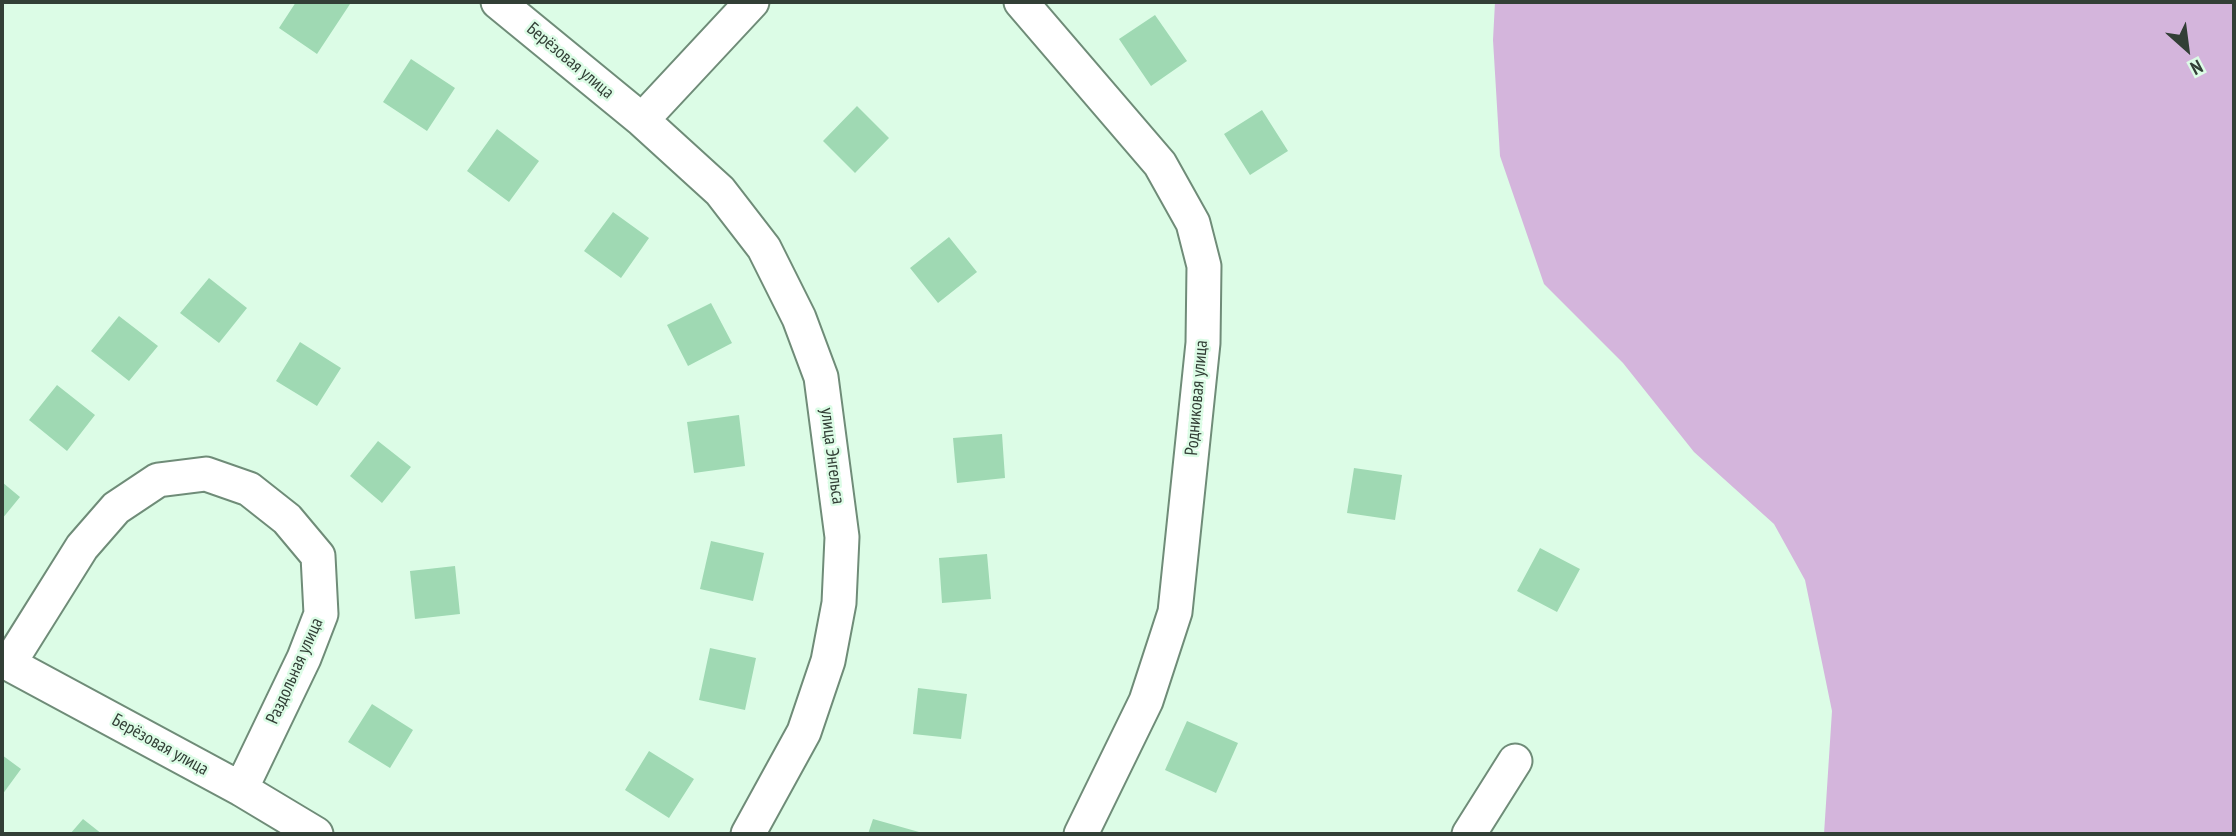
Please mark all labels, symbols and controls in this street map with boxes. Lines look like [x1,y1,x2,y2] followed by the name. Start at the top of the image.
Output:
[2152,14,2222,84] north arrow
[522,18,618,104] street label: Берёзовая улица
[2187,55,2207,81] text: N
[1181,339,1213,457] street label: Родниковая улица
[815,407,849,505] street label: улица Энгельса
[262,615,328,727] street label: Раздольная улица
[108,710,212,780] street label: Берёзовая улица

